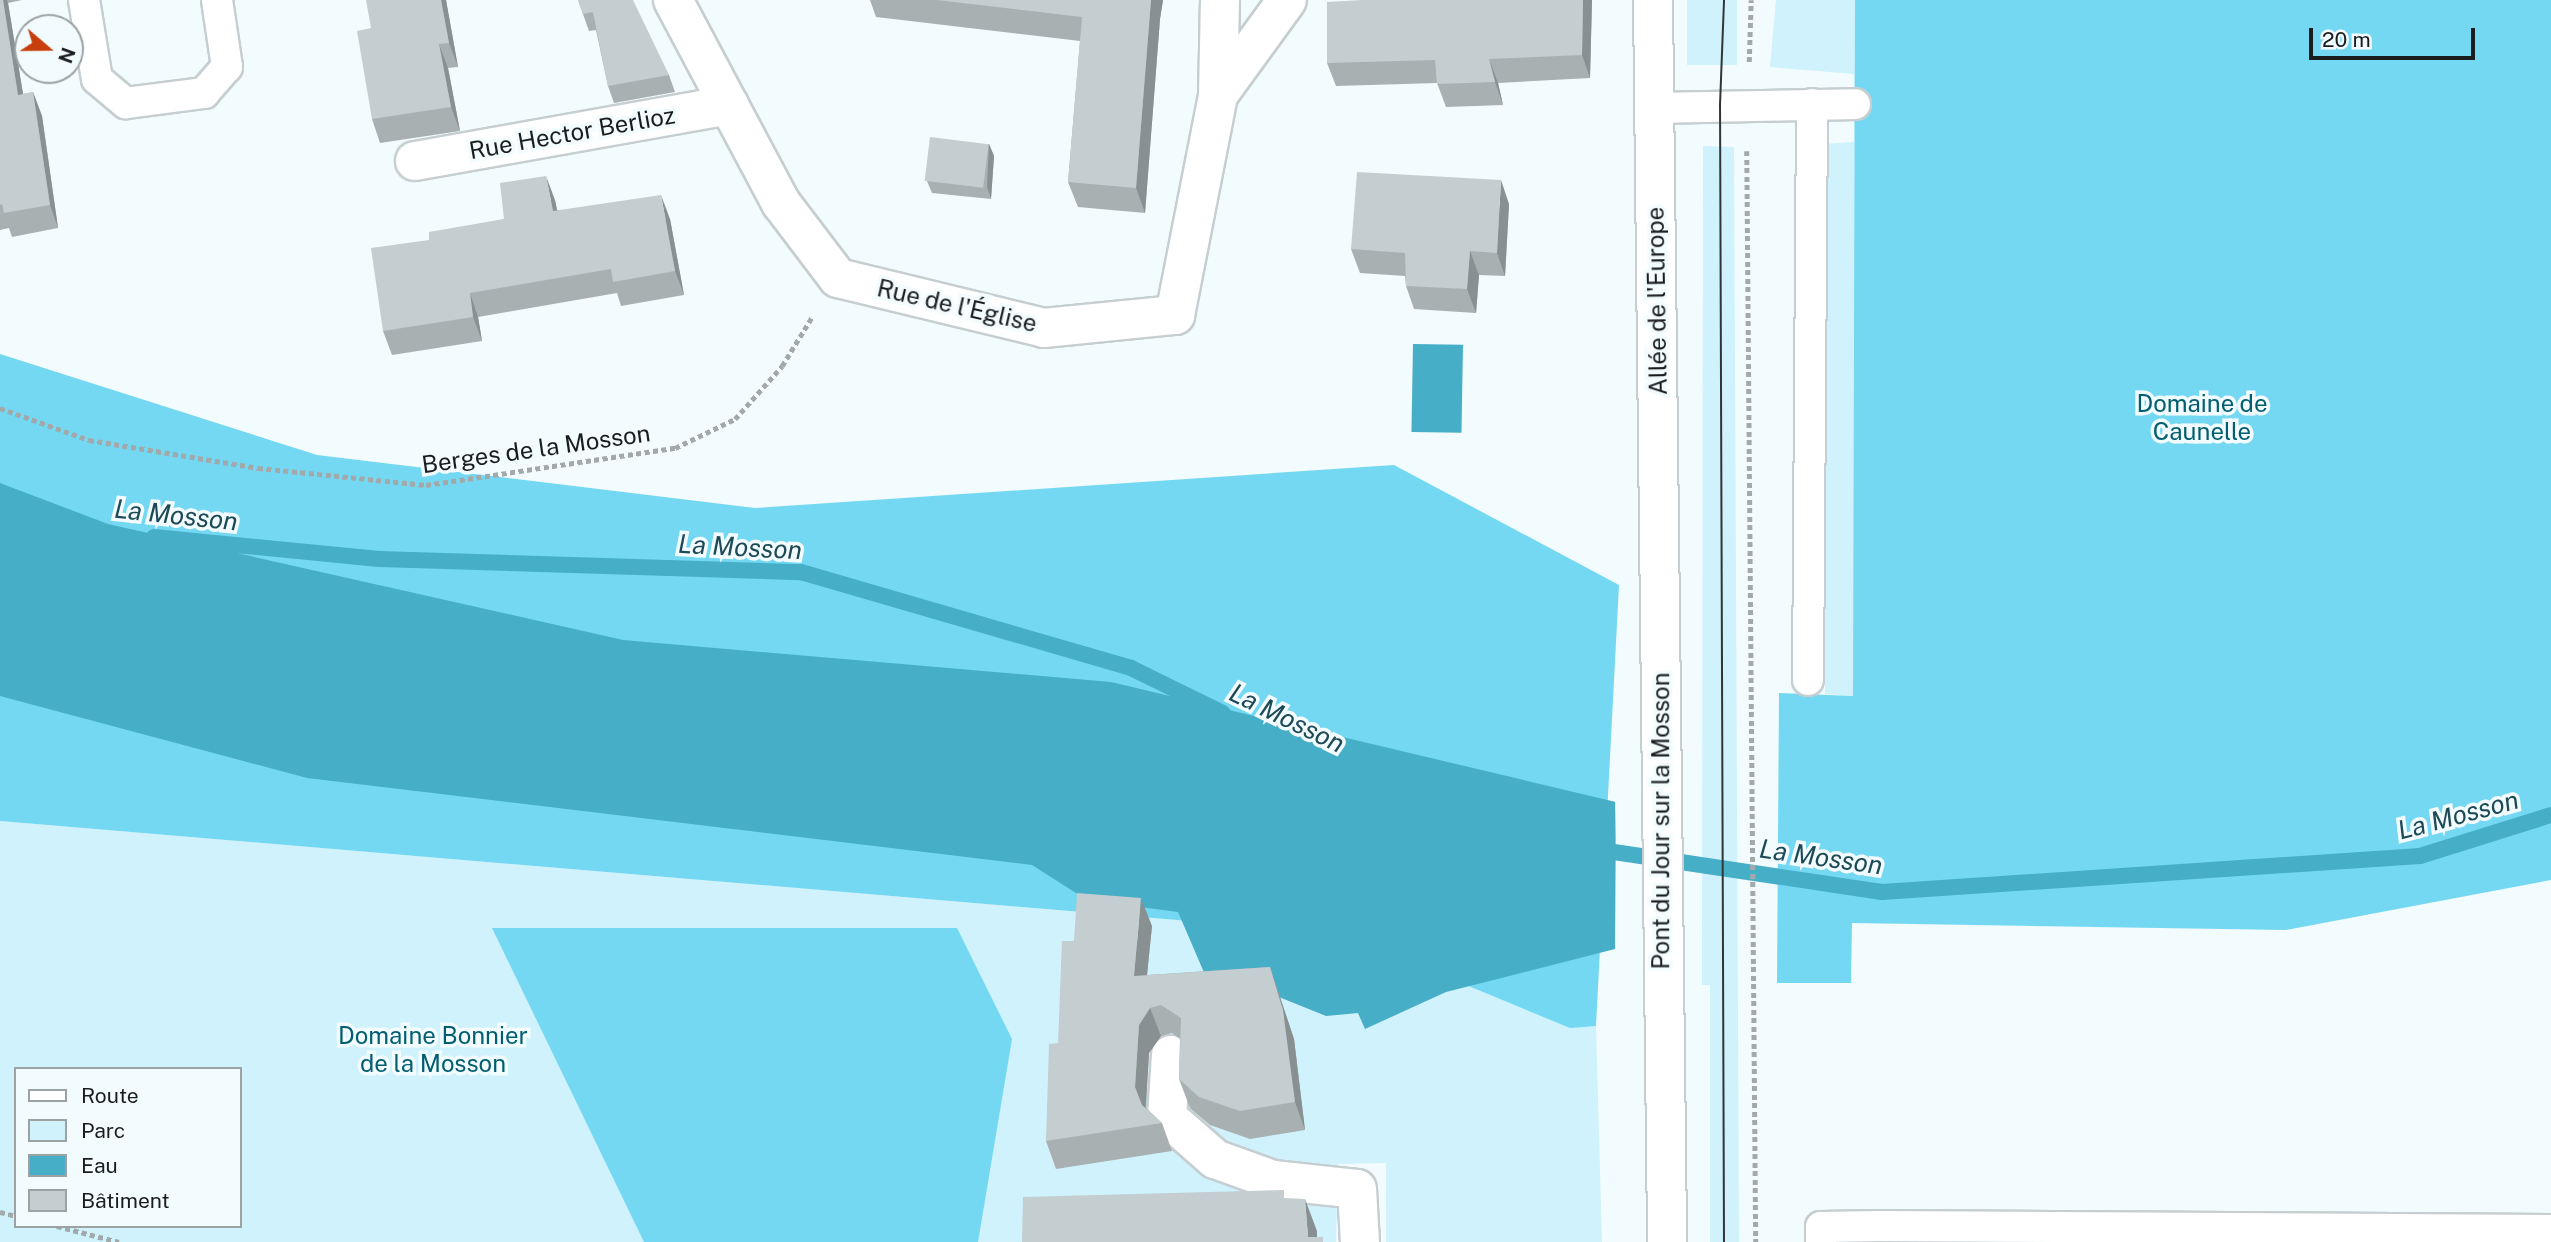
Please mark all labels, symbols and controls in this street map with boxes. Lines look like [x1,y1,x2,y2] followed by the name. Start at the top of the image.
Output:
[14,14,84,84] north arrow
[2313,14,2479,58] scale bar
[2322,27,2371,52] text: 20 m
[54,45,80,66] text: N
[467,101,677,165] street label: Rue Hector Berlioz
[1641,206,1673,396] street label: Allée de l'Europe
[874,274,1040,338] street label: Rue de l'Église
[2136,390,2268,446] park label: Domaine de Caunelle
[420,419,652,479] street label: Berges de la Mosson
[113,493,239,537] water label: La Mosson
[677,528,803,566] water label: La Mosson
[1647,672,1675,970] street label: Pont du Jour sur la Mosson
[1224,677,1350,759] water label: La Mosson
[2394,784,2522,846] water label: La Mosson
[1757,833,1885,881] water label: La Mosson
[338,1022,528,1078] park label: Domaine Bonnier de la Mosson
[14,1067,242,1228] legend
[81,1083,139,1108] text: Route
[81,1118,125,1143] text: Parc
[81,1153,118,1178] text: Eau
[81,1188,170,1213] text: Bâtiment

